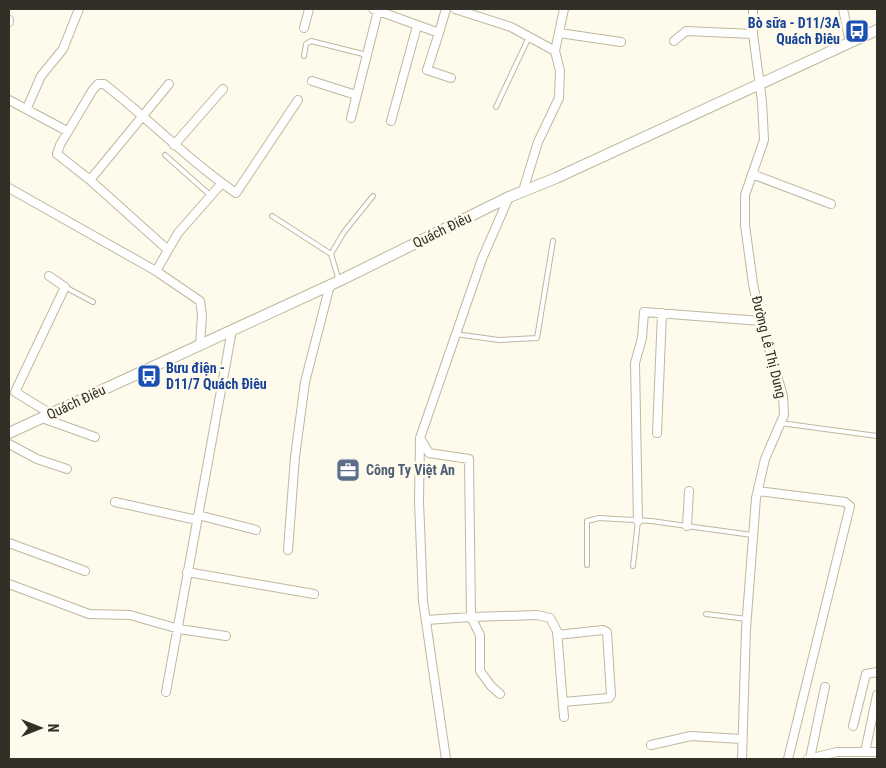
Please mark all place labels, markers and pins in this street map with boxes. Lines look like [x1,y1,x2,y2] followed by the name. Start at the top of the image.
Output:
[748,15,841,47] place label: Bò sữa - D11/3A Quách Điêu
[844,18,870,44] bus stop icon: Bò sữa - D11/3A Quách Điêu
[166,360,267,392] place label: Bưu điện - D11/7 Quách Điêu
[136,363,162,389] bus stop icon: Bưu điện - D11/7 Quách Điêu
[335,457,361,483] office icon: Công Ty Việt An
[366,462,455,478] place label: Công Ty Việt An

